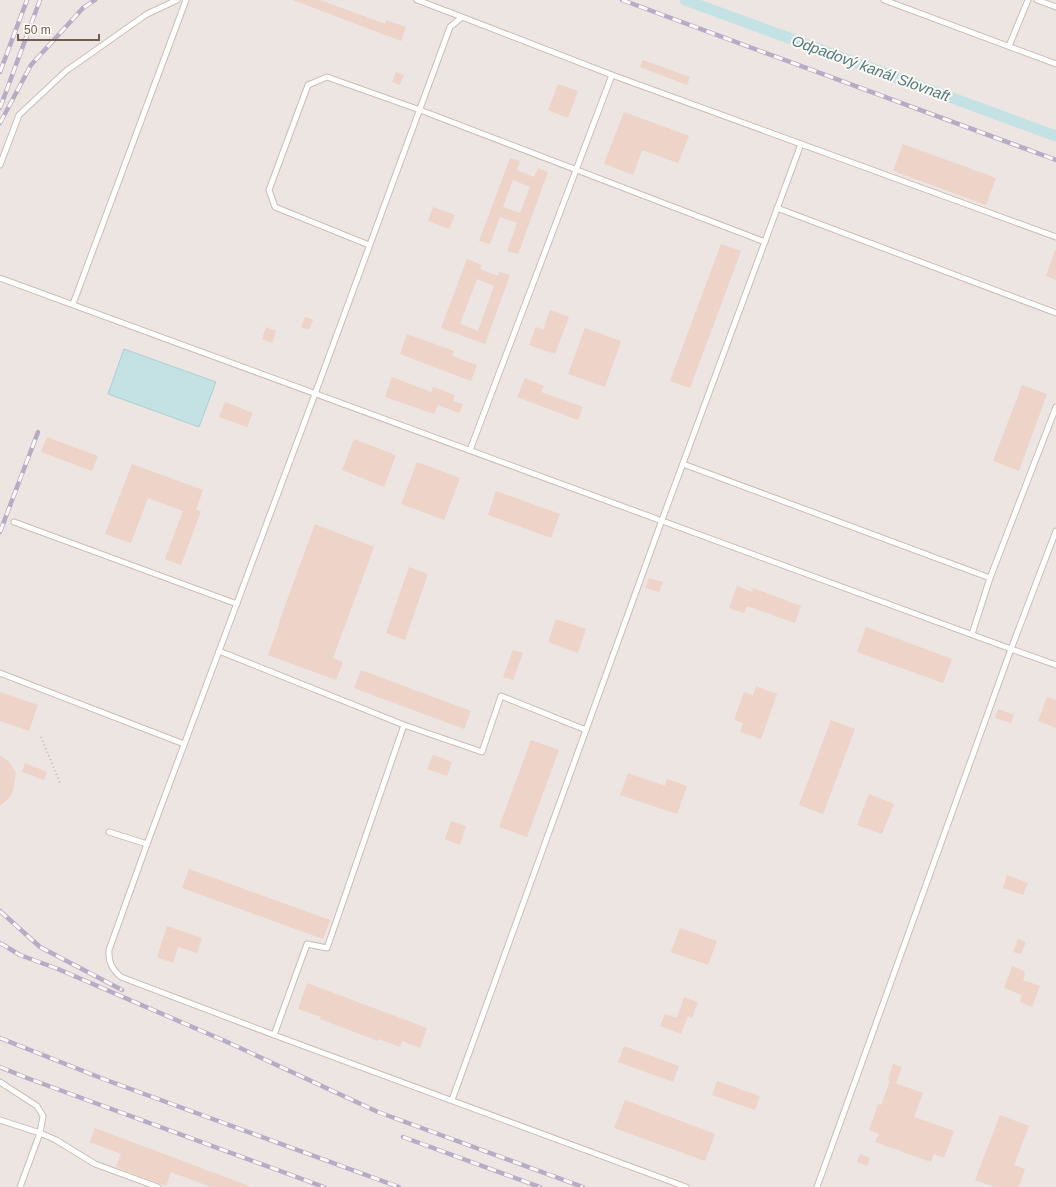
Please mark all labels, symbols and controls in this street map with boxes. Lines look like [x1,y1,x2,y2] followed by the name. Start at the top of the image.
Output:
[18,16,99,42] scale bar
[24,23,51,37] text: 50 m
[790,31,953,105] water label: Odpadový kanál Slovnaft

